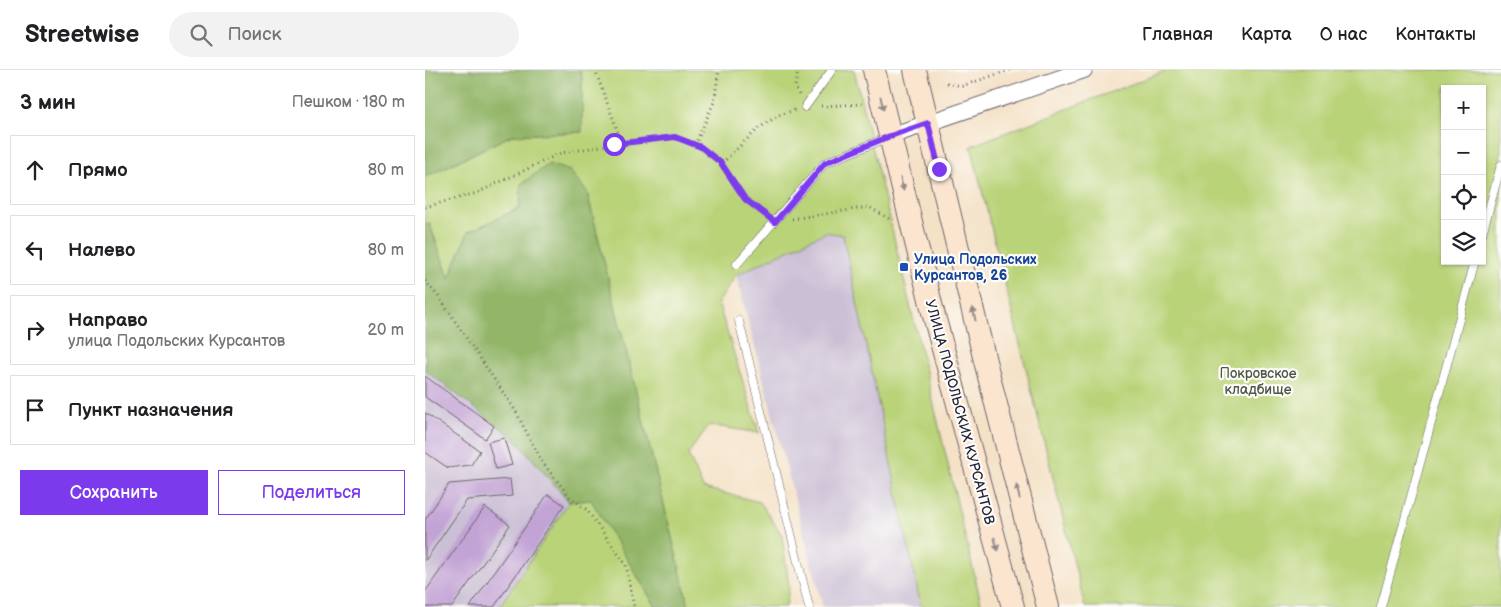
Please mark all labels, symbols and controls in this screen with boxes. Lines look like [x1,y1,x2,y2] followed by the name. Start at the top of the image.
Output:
[169,12,519,57] search box
[25,20,139,49] text: Streetwise
[187,21,215,49] icon: search
[227,23,282,46] text: Поиск
[1142,24,1213,45] text: Главная
[1241,24,1292,45] text: Карта
[1320,24,1367,45] text: О нас
[1395,24,1476,45] text: Контакты
[1441,85,1486,265] map controls
[1441,85,1486,130] button: +
[20,90,76,115] text: 3 мин
[292,93,405,112] text: Пешком · 180 m
[878,96,886,111] one-way arrow
[1441,130,1486,175] button: −
[603,133,626,156] route start
[21,156,49,184] icon: ahead
[928,158,951,181] route end
[68,159,128,182] text: Прямо
[368,161,404,180] text: 80 m
[1441,175,1486,220] button: locate
[898,176,906,191] one-way arrow
[1441,220,1486,265] button: layers
[21,236,49,264] icon: left
[68,239,135,262] text: Налево
[368,241,404,260] text: 80 m
[914,251,1037,284] place label: Улица Подольских Курсантов, 26
[898,261,910,273] marker: Улица Подольских Курсантов, 26
[922,298,998,526] street label: УЛИЦА ПОДОЛЬСКИХ КУРСАНТОВ
[970,306,978,321] one-way arrow
[68,309,148,332] text: Направо
[21,316,49,344] icon: right
[368,321,404,340] text: 20 m
[68,332,285,351] text: улица Подольских Курсантов
[1220,365,1297,398] park label: Покровское кладбище
[21,396,49,424] icon: arrive
[68,399,233,422] text: Пункт назначения
[20,470,208,515] button: Сохранить
[218,470,405,515] button: Поделиться
[1014,484,1022,499] one-way arrow
[992,536,1000,552] one-way arrow

